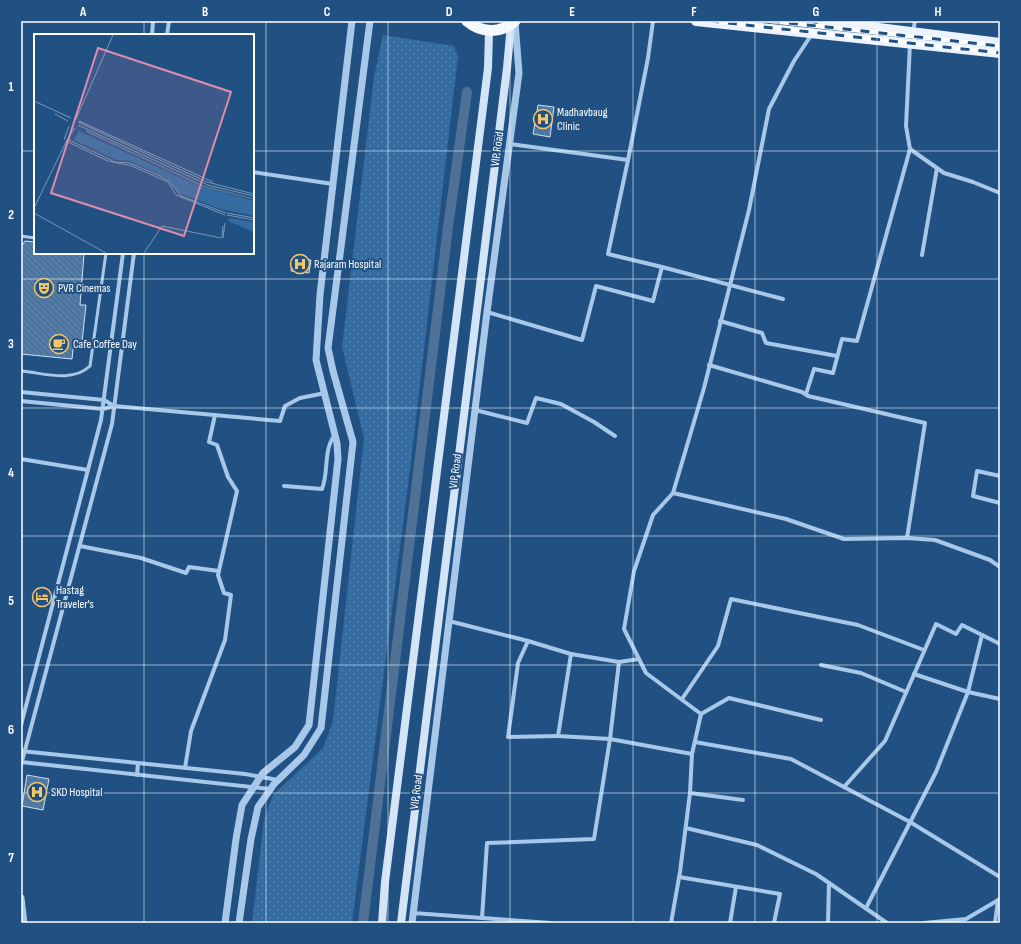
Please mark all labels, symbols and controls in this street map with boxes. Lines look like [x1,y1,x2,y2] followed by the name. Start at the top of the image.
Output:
[79,4,87,20] text: A
[202,4,208,20] text: B
[324,4,331,20] text: C
[446,4,453,20] text: D
[569,4,575,20] text: E
[691,4,697,20] text: F
[813,4,820,20] text: G
[935,4,942,20] text: H
[34,34,254,254] inset map
[8,79,14,95] text: 1
[557,105,608,134] place label: Madhavbaug Clinic
[532,108,554,130] hospital icon: Madhavbaug Clinic
[488,131,507,167] street label: VIP Road
[8,207,14,223] text: 2
[289,253,311,275] hospital icon: Rajaram Hospital
[314,257,381,272] place label: Rajaram Hospital
[33,277,55,299] theatre icon: PVR Cinemas
[58,281,111,296] place label: PVR Cinemas
[48,333,70,355] cafe icon: Cafe Coffee Day
[8,336,14,352] text: 3
[73,337,137,352] place label: Cafe Coffee Day
[446,453,465,489] street label: VIP Road
[8,465,14,481] text: 4
[56,583,94,612] place label: Hastag Traveler's
[31,586,53,608] hotel icon: Hastag Traveler's
[8,593,14,609] text: 5
[8,722,14,738] text: 6
[407,774,426,810] street label: VIP Road
[26,781,48,803] hospital icon: SKD Hospital
[51,785,102,800] place label: SKD Hospital
[8,850,14,866] text: 7

